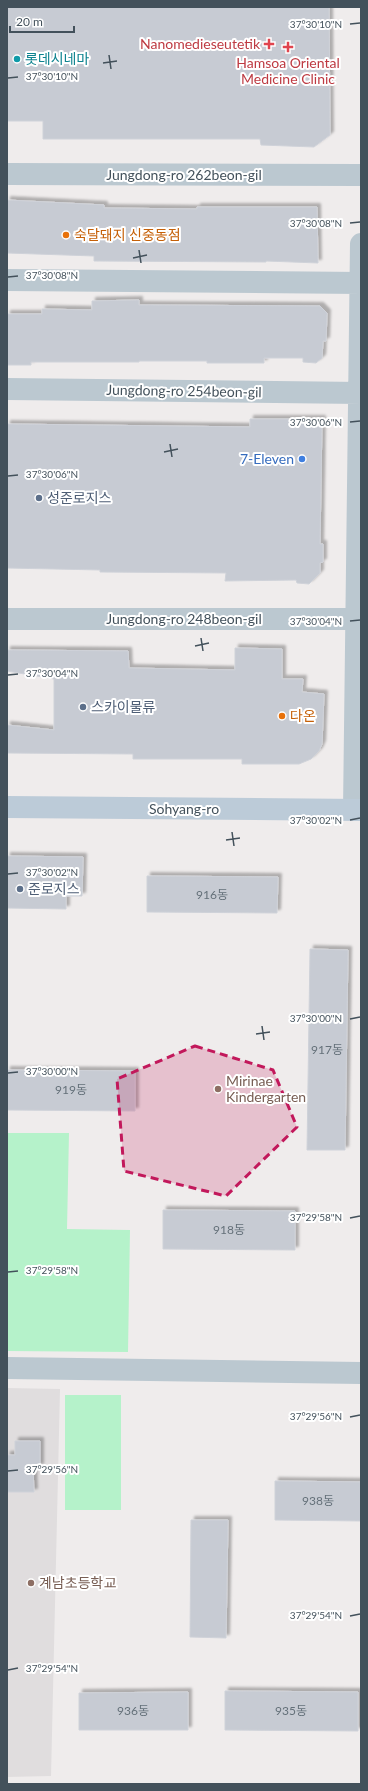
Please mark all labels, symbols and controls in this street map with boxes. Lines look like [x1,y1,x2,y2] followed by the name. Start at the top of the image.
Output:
[10,8,74,34] scale bar
[16,14,43,29] text: 20 m
[290,18,342,30] text: 37°30'10"N
[140,35,261,52] place label: Nanomedieseutetik
[263,38,275,50] marker: Nanomedieseutetik
[282,41,294,53] marker: Hamsoa Oriental Medicine Clinic
[25,50,90,67] place label: 롯데시네마
[12,54,22,64] marker: 롯데시네마
[236,54,340,87] place label: Hamsoa Oriental Medicine Clinic
[26,70,78,82] text: 37°30'10"N
[106,166,262,183] street label: Jungdong-ro 262beon-gil
[290,217,342,229] text: 37°30'08"N
[74,226,181,243] place label: 숙달돼지 신중동점
[61,230,71,240] marker: 숙달돼지 신중동점
[26,269,78,281] text: 37°30'08"N
[106,381,262,400] street label: Jungdong-ro 254beon-gil
[290,416,342,428] text: 37°30'06"N
[240,450,294,467] place label: 7-Eleven
[297,454,307,464] marker: 7-Eleven
[26,468,78,480] text: 37°30'06"N
[47,489,112,506] place label: 성준로지스
[34,493,44,503] marker: 성준로지스
[106,610,262,627] street label: Jungdong-ro 248beon-gil
[290,615,342,627] text: 37°30'04"N
[26,667,78,679] text: 37°30'04"N
[91,698,156,715] place label: 스카이물류
[78,702,88,712] marker: 스카이물류
[290,707,316,724] place label: 다온
[277,711,287,721] marker: 다온
[149,800,219,817] street label: Sohyang-ro
[290,814,342,826] text: 37°30'02"N
[26,866,78,878] text: 37°30'02"N
[28,880,80,897] place label: 준로지스
[15,884,25,894] marker: 준로지스
[196,887,228,902] house number: 916동
[290,1012,342,1024] text: 37°30'00"N
[311,1042,343,1057] house number: 917동
[26,1065,78,1077] text: 37°30'00"N
[226,1072,306,1105] place label: Mirinae Kindergarten
[55,1082,87,1097] house number: 919동
[213,1084,223,1094] marker: Mirinae Kindergarten
[290,1211,342,1223] text: 37°29'58"N
[213,1222,245,1237] house number: 918동
[26,1264,78,1276] text: 37°29'58"N
[290,1410,342,1422] text: 37°29'56"N
[26,1463,78,1475] text: 37°29'56"N
[302,1493,334,1508] house number: 938동
[39,1574,116,1591] place label: 계남초등학교
[26,1578,36,1588] marker: 계남초등학교
[290,1609,342,1621] text: 37°29'54"N
[26,1662,78,1674] text: 37°29'54"N
[117,1703,149,1718] house number: 936동
[275,1703,307,1718] house number: 935동

